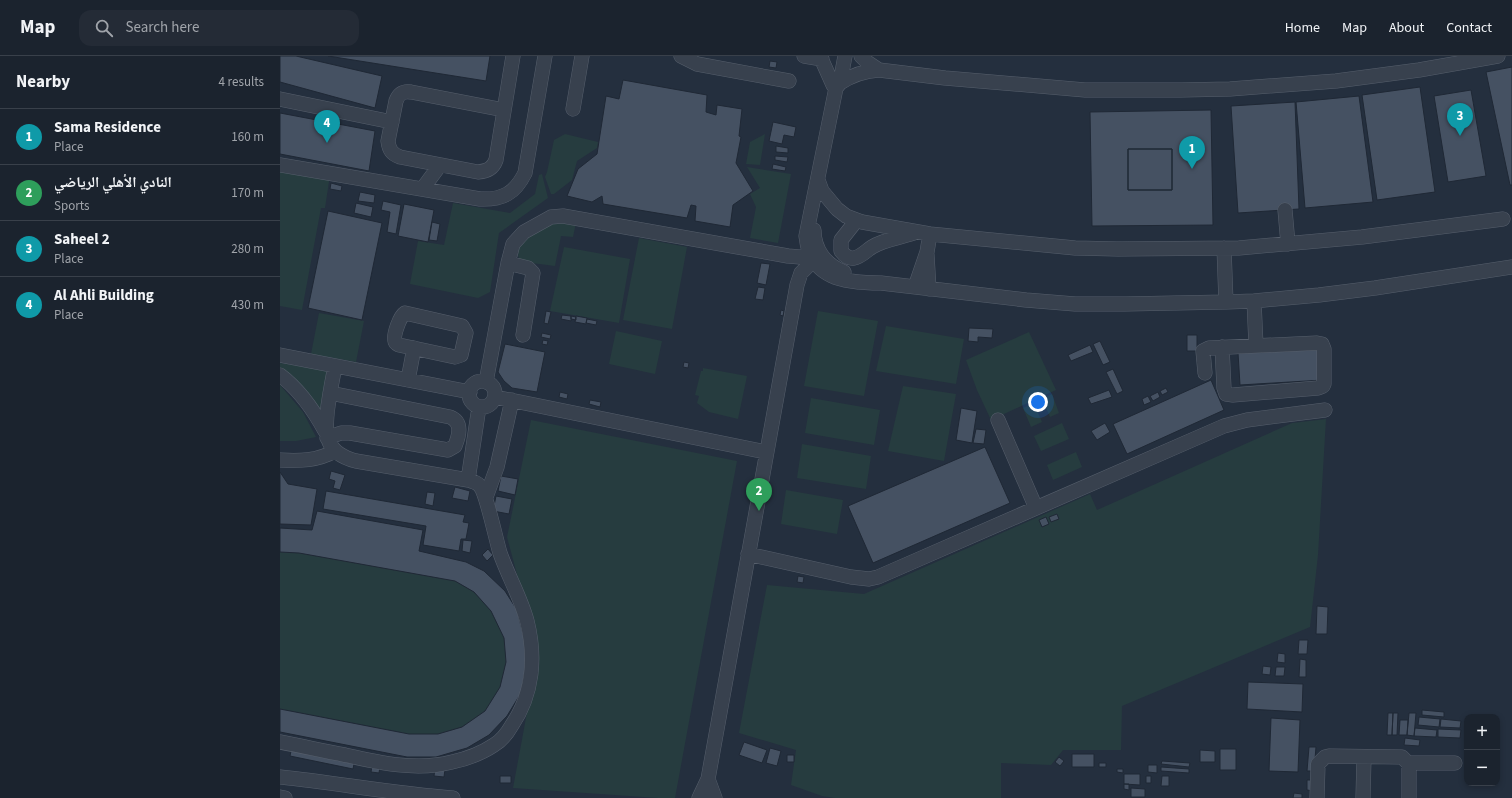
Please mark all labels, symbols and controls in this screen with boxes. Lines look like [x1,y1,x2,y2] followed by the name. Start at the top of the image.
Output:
[79,10,359,46] search box
[20,14,55,41] text: Map
[93,17,115,39] icon: search
[125,17,199,38] text: Search here
[1285,18,1320,38] text: Home
[1342,18,1367,38] text: Map
[1389,18,1424,38] text: About
[1446,18,1492,38] text: Contact
[16,70,70,94] text: Nearby
[219,73,264,91] text: 4 results
[1447,103,1473,136] pin: 3
[314,110,340,143] pin: 4
[54,117,161,138] text: Sama Residence
[26,128,32,146] text: 1
[231,128,264,146] text: 160 m
[1179,136,1205,169] pin: 1
[54,138,83,156] text: Place
[54,172,172,193] text: النادي الأهلي الرياضي
[26,184,32,202] text: 2
[231,184,264,202] text: 170 m
[54,197,89,215] text: Sports
[54,229,110,250] text: Saheel 2
[26,240,32,258] text: 3
[231,240,264,258] text: 280 m
[54,250,83,268] text: Place
[54,285,154,306] text: Al Ahli Building
[26,296,32,314] text: 4
[231,296,264,314] text: 430 m
[54,306,83,324] text: Place
[1028,392,1048,412] your location
[746,478,772,511] pin: 2
[1464,714,1500,786] map controls
[1464,714,1500,750] button: +
[1464,750,1500,786] button: −

